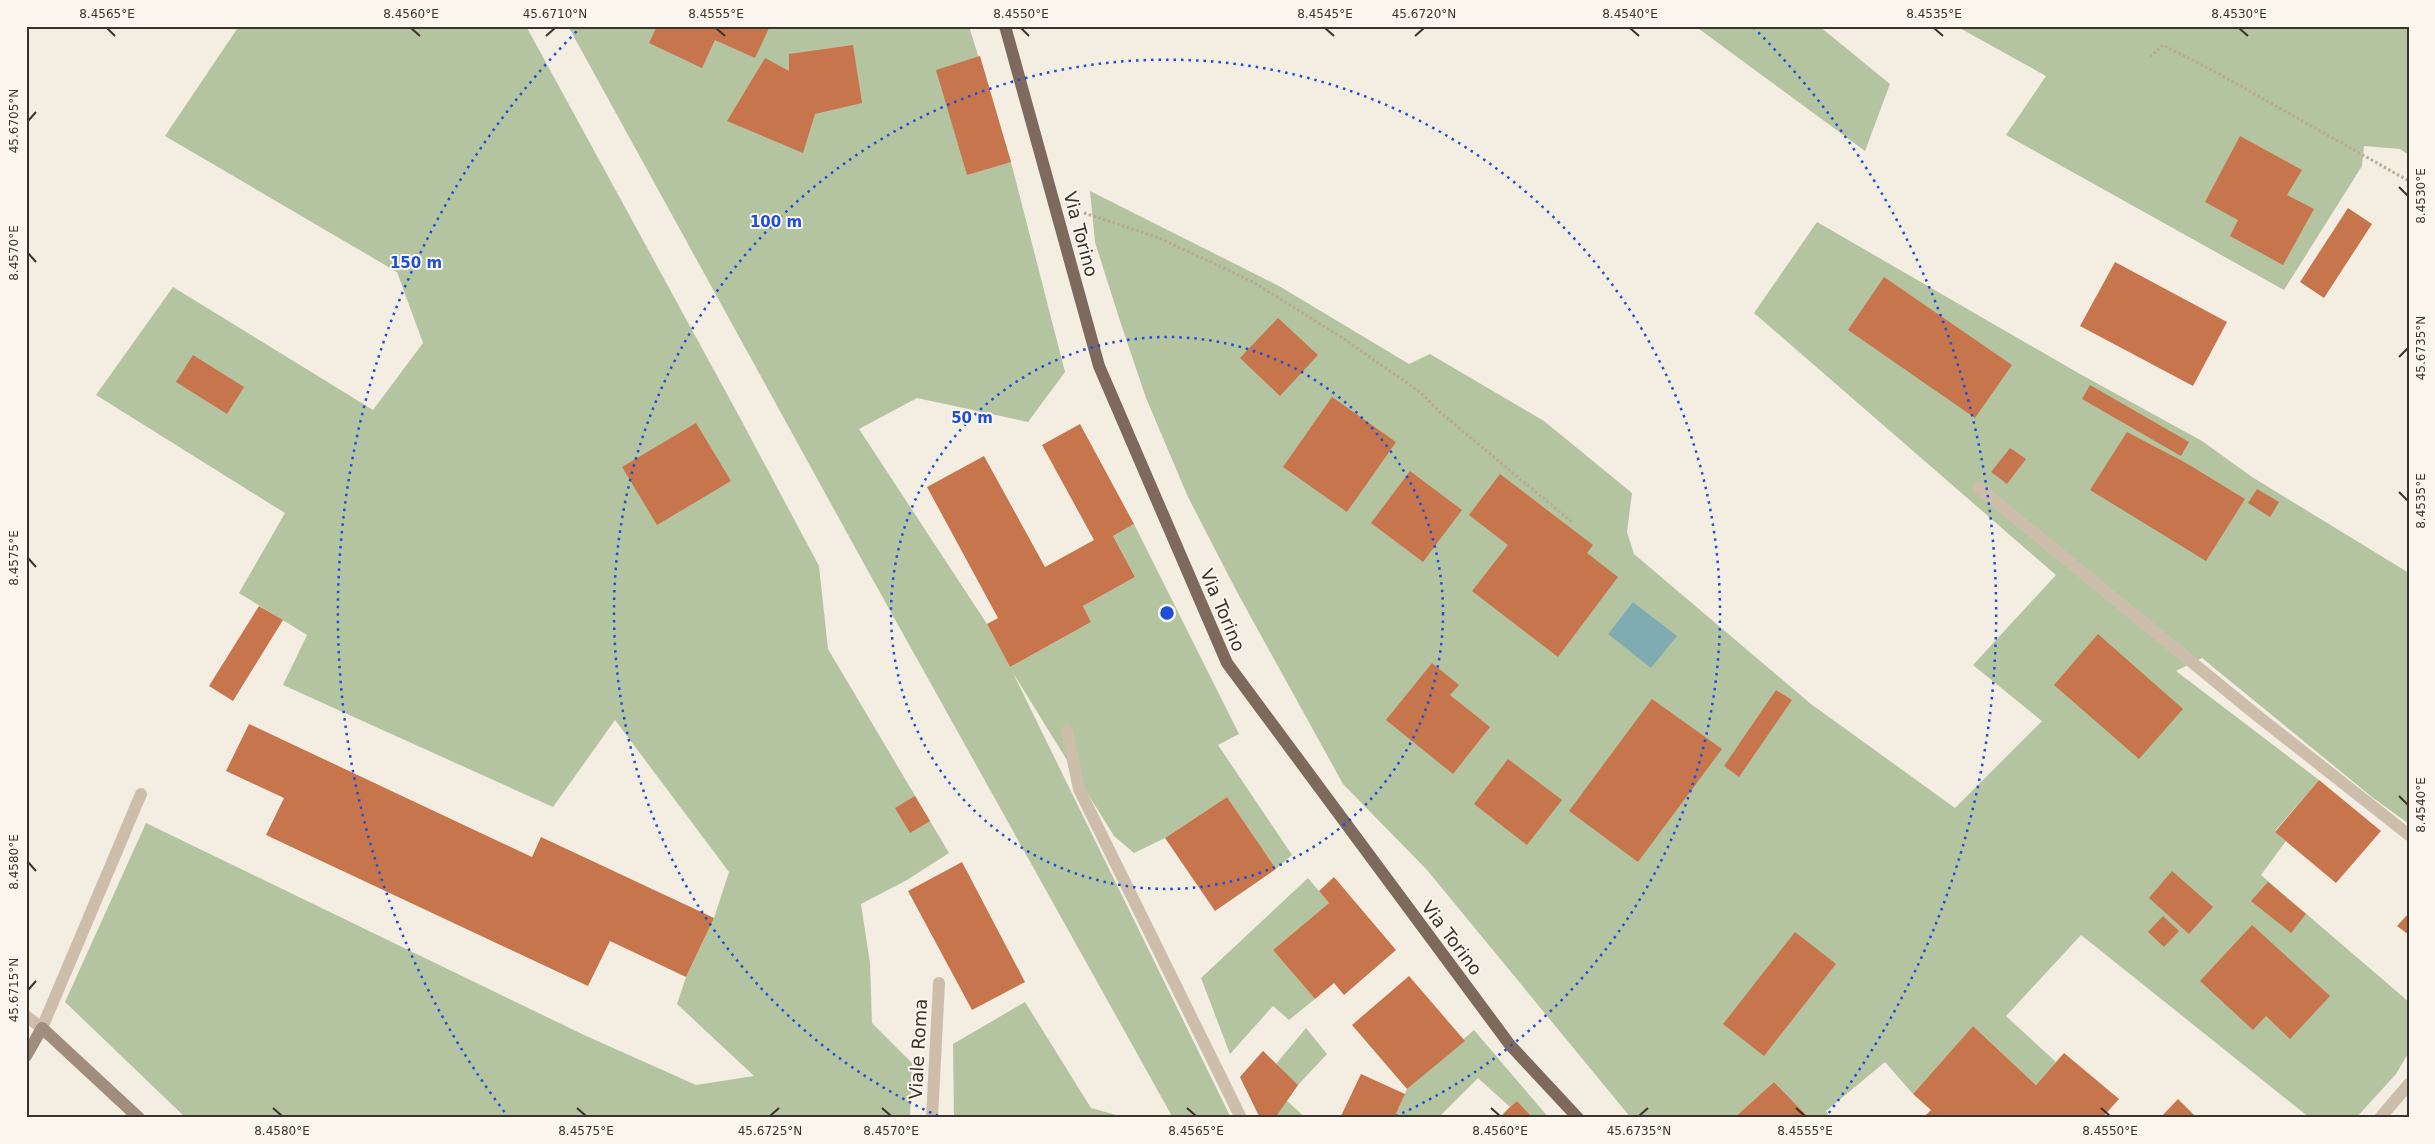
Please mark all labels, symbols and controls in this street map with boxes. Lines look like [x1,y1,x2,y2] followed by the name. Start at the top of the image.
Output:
[79,7,135,21] text: 8.4565°E
[383,7,439,21] text: 8.4560°E
[523,7,587,21] text: 45.6710°N
[688,7,744,21] text: 8.4555°E
[993,7,1049,21] text: 8.4550°E
[1297,7,1353,21] text: 8.4545°E
[1392,7,1456,21] text: 45.6720°N
[1602,7,1658,21] text: 8.4540°E
[1906,7,1962,21] text: 8.4535°E
[2211,7,2267,21] text: 8.4530°E
[7,89,21,153] text: 45.6705°N
[2414,168,2428,224] text: 8.4530°E
[1060,189,1102,279] street label: Via Torino
[750,213,802,231] text: 100 m
[7,225,21,281] text: 8.4570°E
[390,254,442,272] text: 150 m
[2414,316,2428,380] text: 45.6735°N
[951,409,993,427] text: 50 m
[2414,473,2428,529] text: 8.4535°E
[7,530,21,586] text: 8.4575°E
[1196,566,1250,654] street label: Via Torino
[1158,604,1176,622] centre of rings
[2414,777,2428,833] text: 8.4540°E
[7,834,21,890] text: 8.4580°E
[1417,897,1487,979] street label: Via Torino
[7,958,21,1022] text: 45.6715°N
[905,998,931,1100] street label: Viale Roma
[254,1124,310,1138] text: 8.4580°E
[558,1124,614,1138] text: 8.4575°E
[738,1124,802,1138] text: 45.6725°N
[863,1124,919,1138] text: 8.4570°E
[1168,1124,1224,1138] text: 8.4565°E
[1472,1124,1528,1138] text: 8.4560°E
[1607,1124,1671,1138] text: 45.6735°N
[1777,1124,1833,1138] text: 8.4555°E
[2082,1124,2138,1138] text: 8.4550°E

